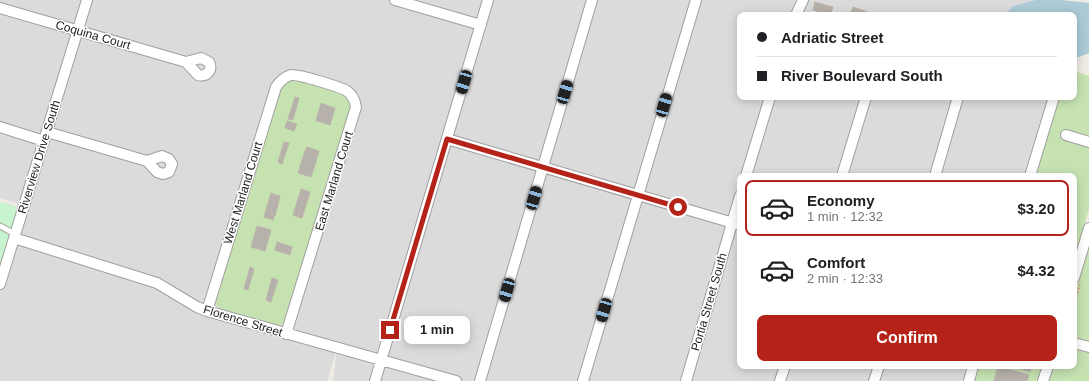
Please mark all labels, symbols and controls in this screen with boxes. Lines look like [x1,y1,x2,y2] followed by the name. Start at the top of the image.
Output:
[54,18,133,53] street label: Coquina Court
[781,29,884,46] text: Adriatic Street
[781,67,943,84] text: River Boulevard South
[455,69,473,95] car
[556,79,574,105] car
[655,92,673,118] car
[15,99,63,215] street label: Riverview Drive South
[312,129,356,232] street label: East Marland Court
[221,139,265,246] street label: West Marland Court
[525,185,543,211] car
[759,190,795,226] icon: car
[807,192,875,209] text: Economy
[669,198,687,216] route start
[1017,200,1055,217] text: $3.20
[807,209,883,224] text: 1 min · 12:32
[688,251,730,353] street label: Portia Street South
[759,252,795,288] icon: car
[807,254,865,271] text: Comfort
[1017,262,1055,279] text: $4.32
[807,271,883,286] text: 2 min · 12:33
[498,277,516,303] car
[595,297,613,323] car
[202,302,285,340] street label: Florence Street
[757,315,1057,361] button: Confirm
[404,316,470,344] callout: 1 min
[381,321,399,339] route end
[420,322,454,337] text: 1 min

